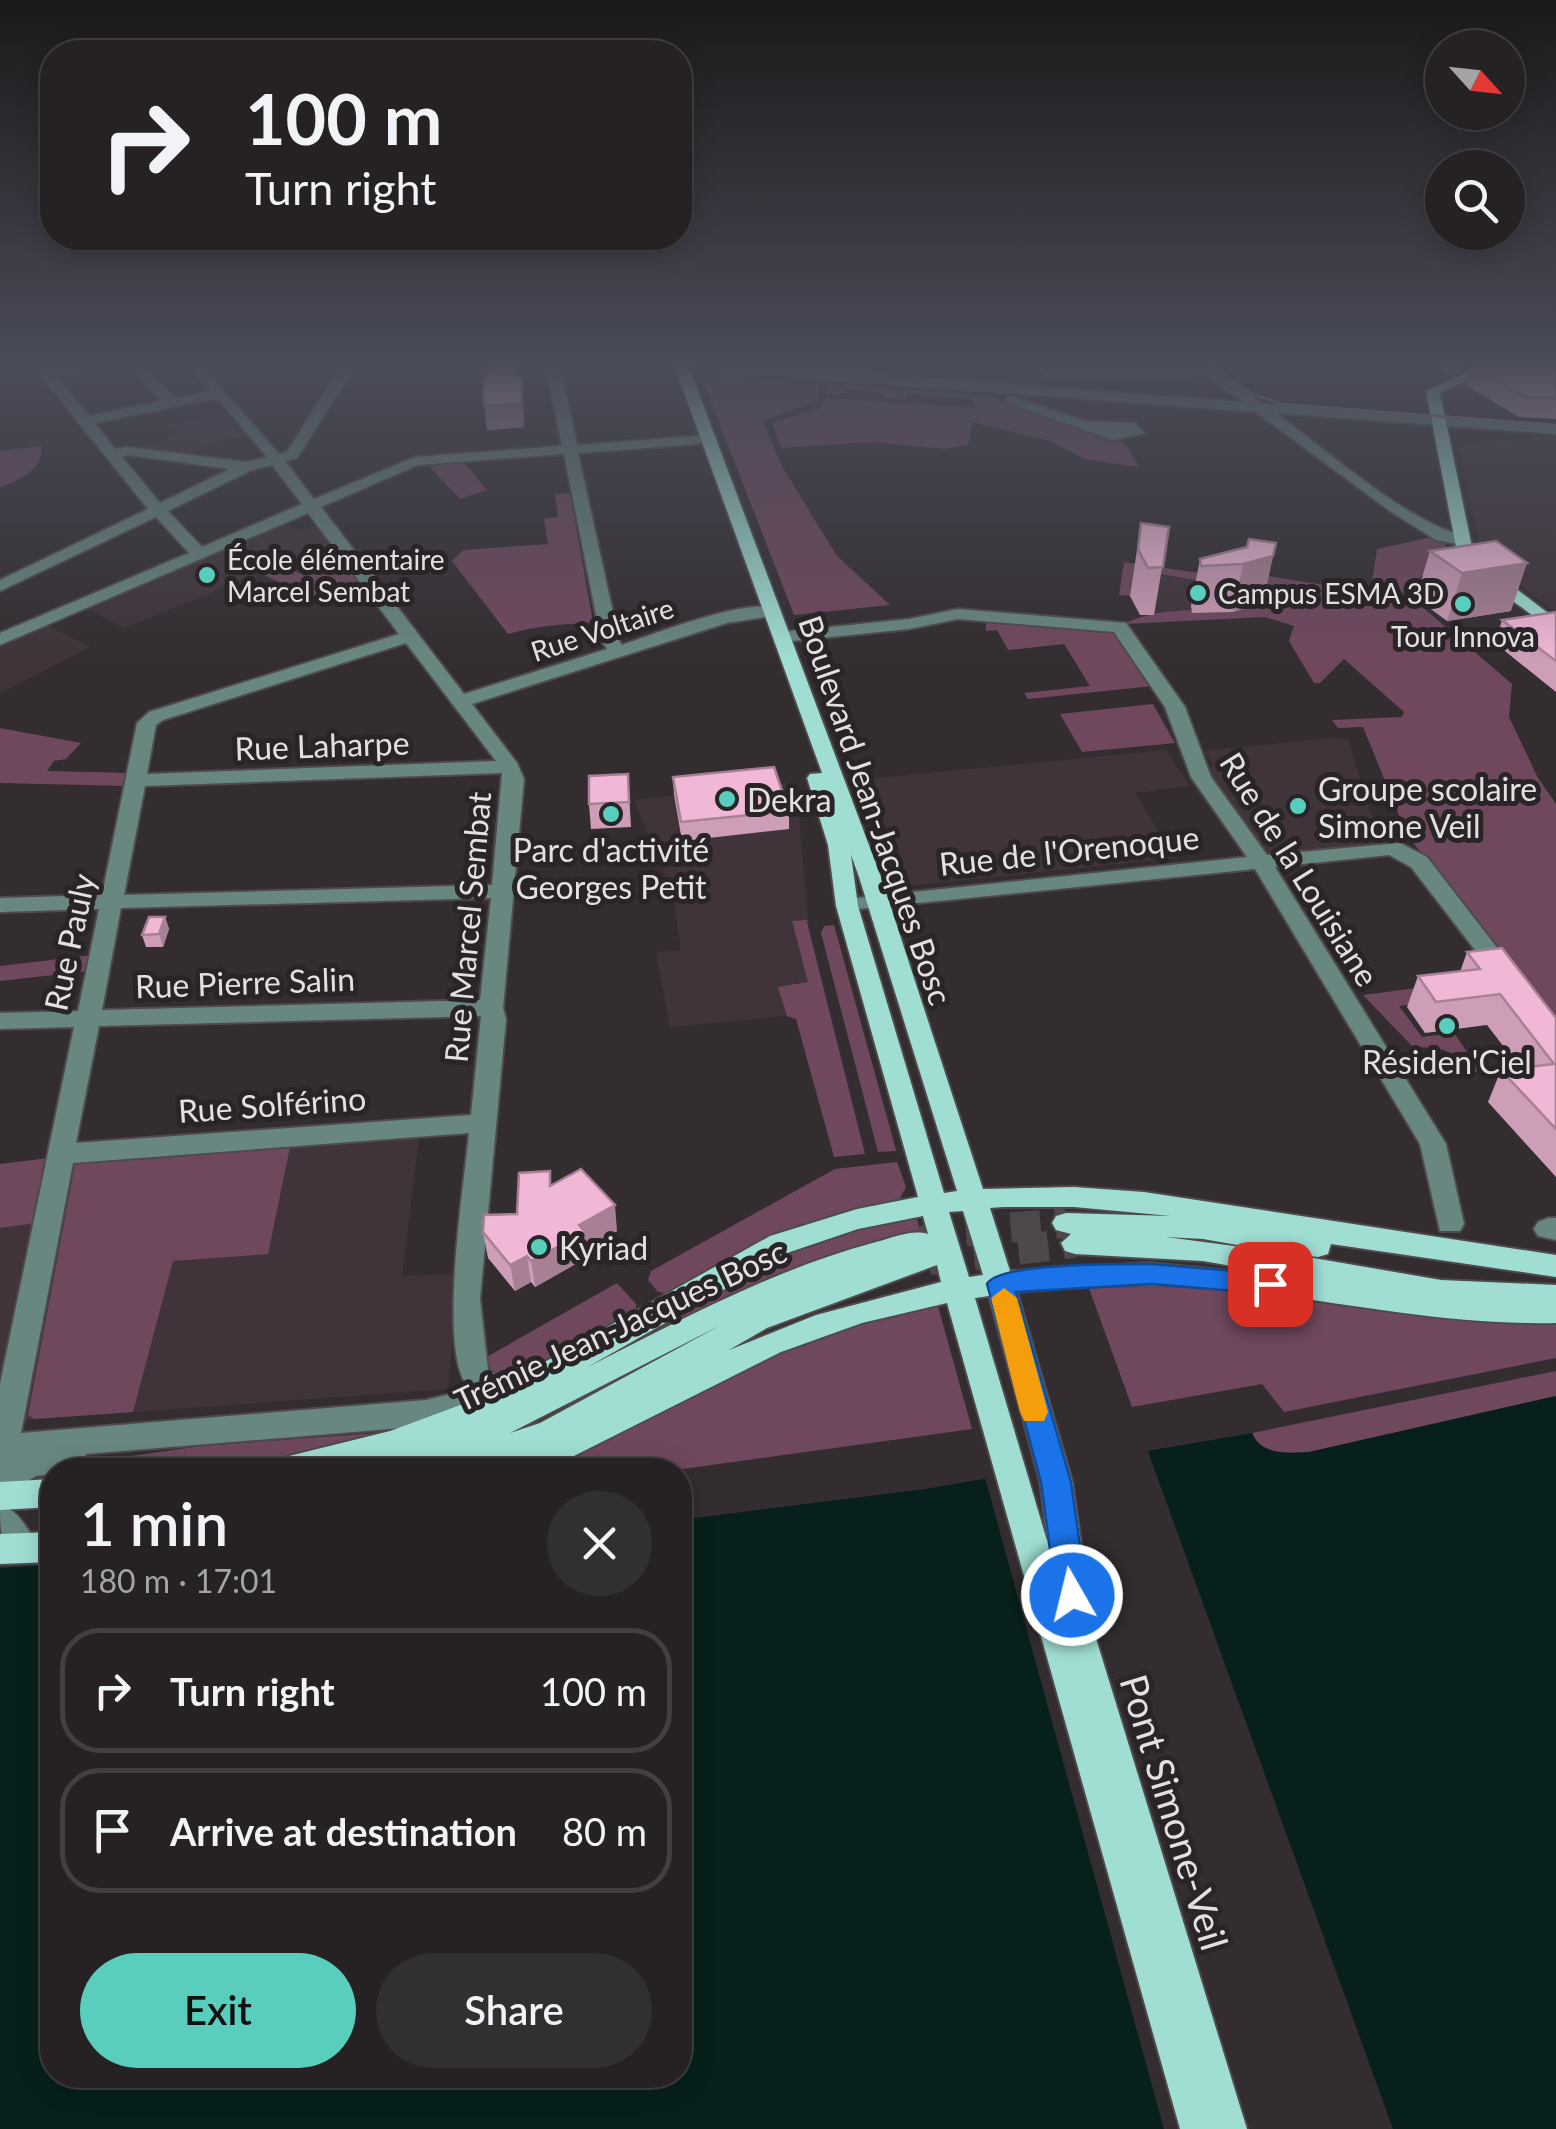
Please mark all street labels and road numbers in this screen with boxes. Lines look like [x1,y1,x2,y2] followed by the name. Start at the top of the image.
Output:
[526,590,678,668] street label: Rue Voltaire
[791,610,961,1010] street label: Boulevard Jean-Jacques Bosc
[234,722,410,768] street label: Rue Laharpe
[1212,745,1388,993] street label: Rue de la Louisiane
[436,789,498,1064] street label: Rue Marcel Sembat
[937,817,1201,883] street label: Rue de l'Orenoque
[35,870,103,1014] street label: Rue Pauly
[134,959,356,1005] street label: Rue Pierre Salin
[177,1078,367,1130] street label: Rue Solférino
[448,1231,792,1419] street label: Trémie Jean-Jacques Bosc
[1111,1669,1239,1955] street label: Pont Simone-Veil

